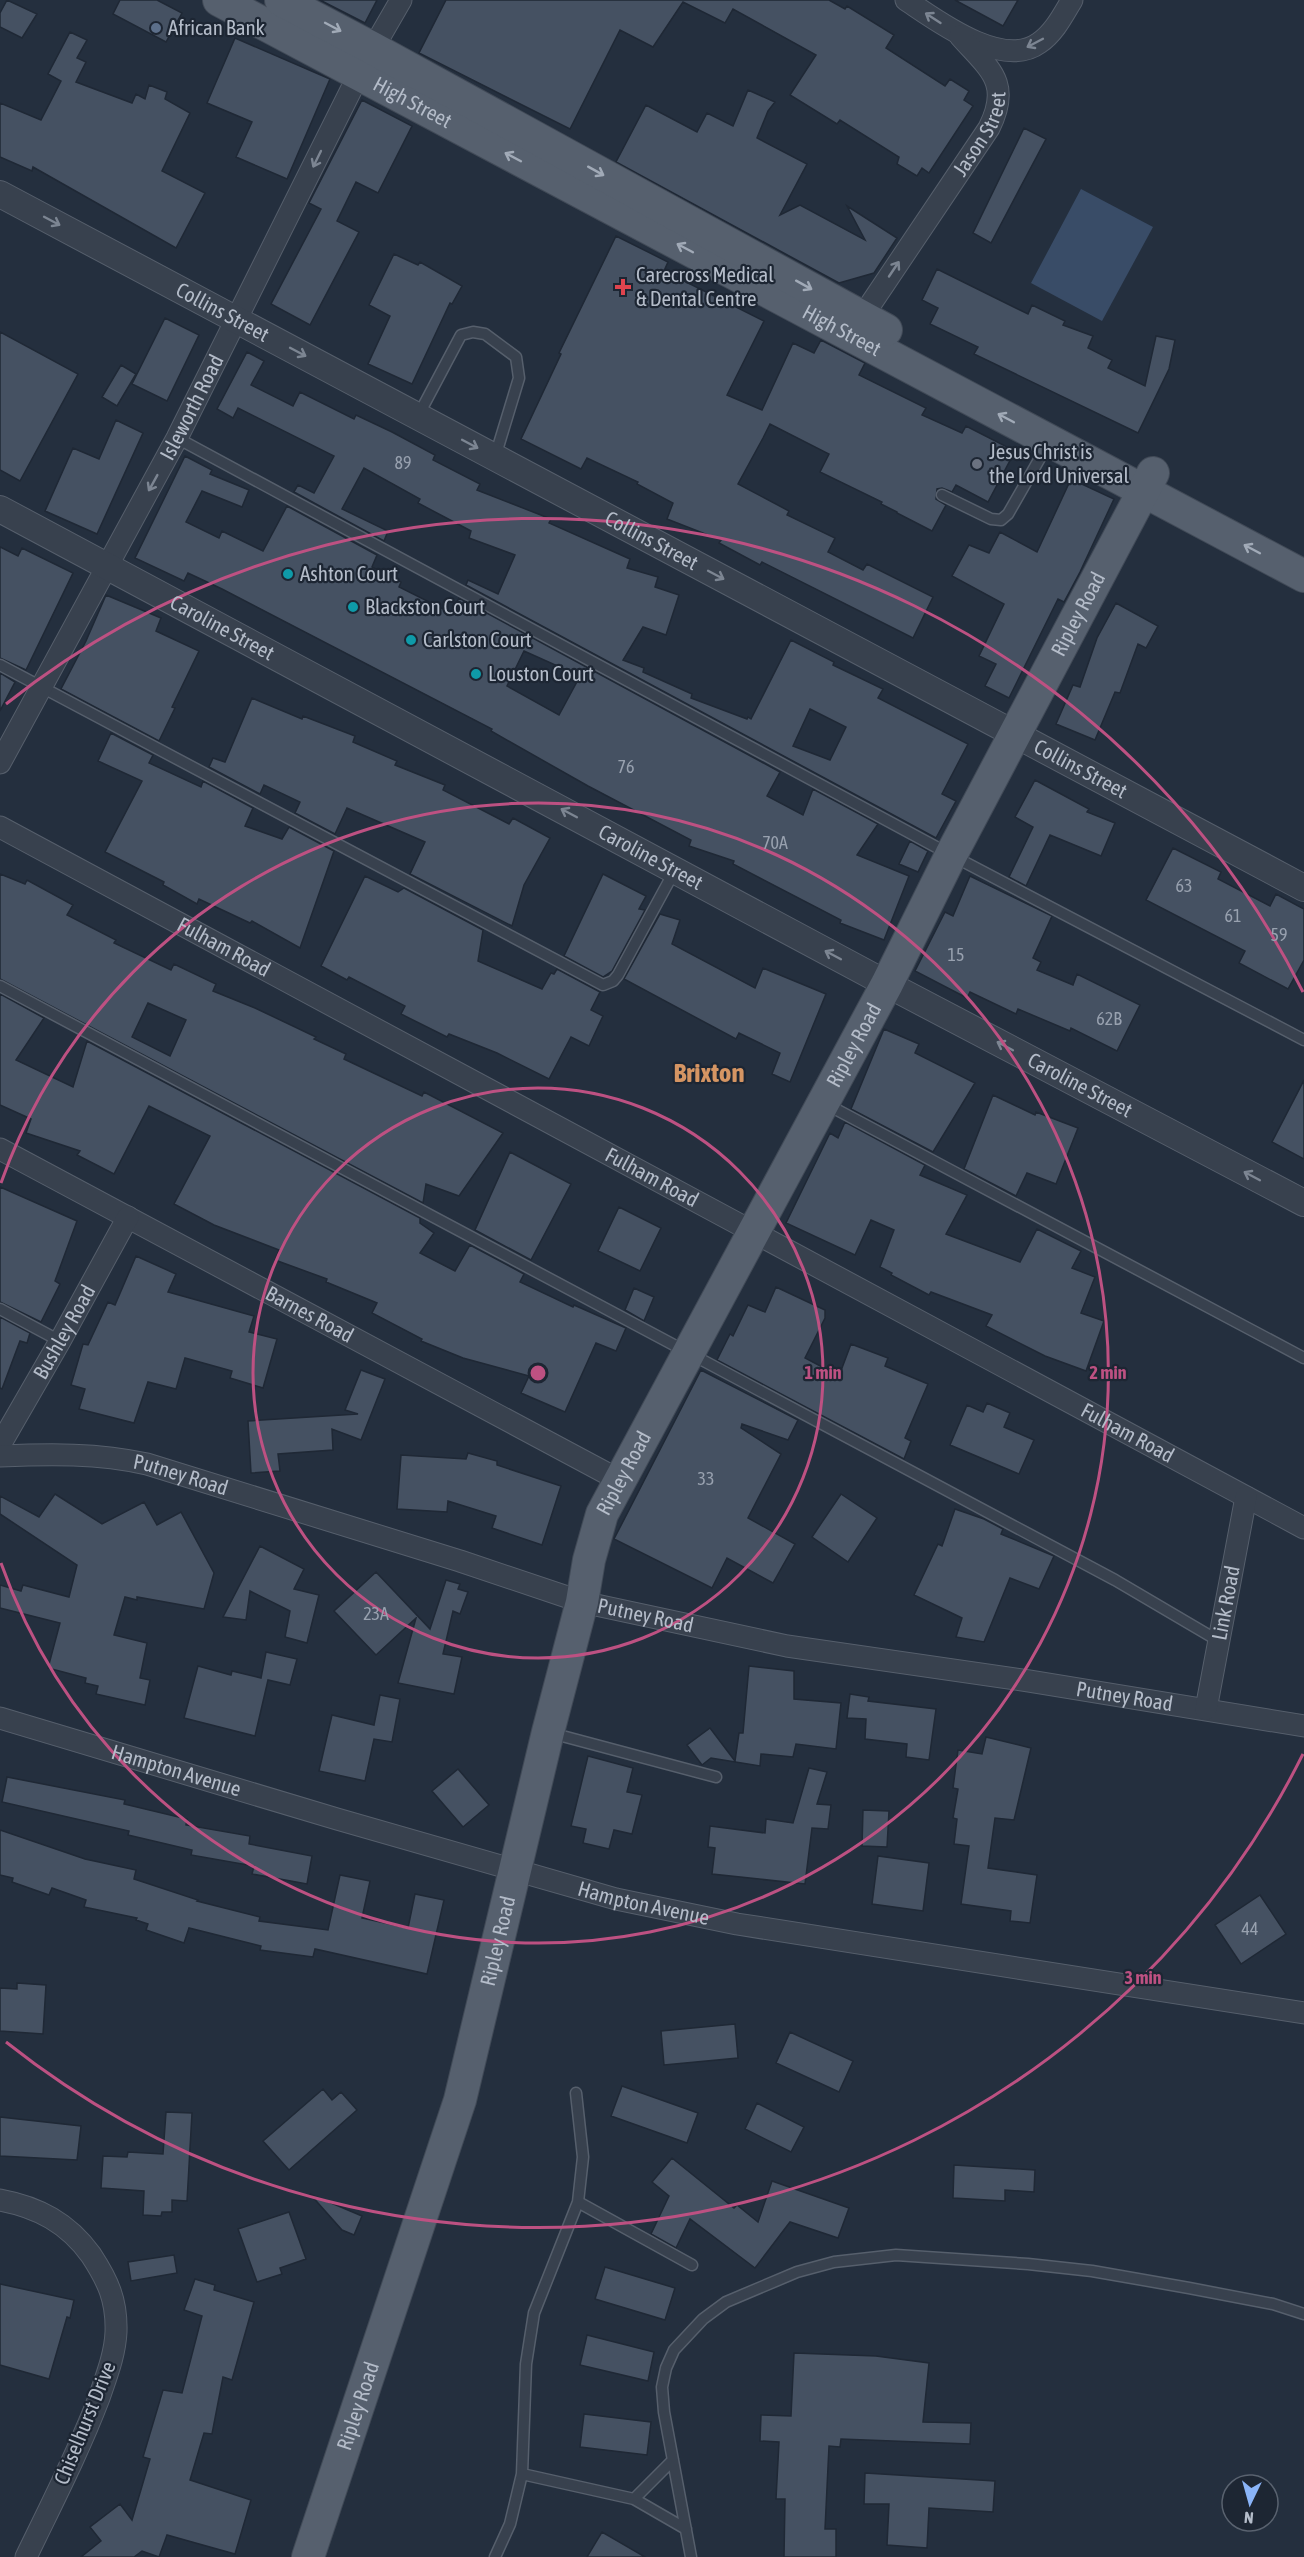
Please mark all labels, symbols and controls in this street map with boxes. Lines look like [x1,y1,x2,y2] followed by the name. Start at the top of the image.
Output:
[925,12,941,24] one-way arrow
[168,15,265,39] place label: African Bank
[149,21,163,35] marker: African Bank
[323,22,341,33] one-way arrow
[1027,37,1044,49] one-way arrow
[370,71,456,132] street label: High Street
[947,92,1009,180] street label: Jason Street
[310,150,322,168] one-way arrow
[505,151,522,163] one-way arrow
[587,165,604,177] one-way arrow
[42,216,60,227] one-way arrow
[677,242,694,254] one-way arrow
[888,260,901,277] one-way arrow
[636,262,774,310] place label: Carecross Medical & Dental Centre
[172,277,274,346] street label: Collins Street
[614,278,632,296] marker: Carecross Medical & Dental Centre
[794,280,812,291] one-way arrow
[799,299,885,360] street label: High Street
[289,346,306,358] one-way arrow
[154,350,228,464] street label: Isleworth Road
[997,412,1015,423] one-way arrow
[461,438,478,450] one-way arrow
[989,439,1129,487] place label: Jesus Christ is the Lord Universal
[395,452,411,473] house number: 89
[970,457,984,471] marker: Jesus Christ is the Lord Universal
[146,474,158,491] one-way arrow
[601,505,703,574] street label: Collins Street
[1244,543,1262,554] one-way arrow
[300,561,398,585] place label: Ashton Court
[281,567,295,581] marker: Ashton Court
[1045,568,1110,660] street label: Ripley Road
[707,570,725,581] one-way arrow
[166,589,279,665] street label: Caroline Street
[365,594,485,618] place label: Blackston Court
[346,600,360,614] marker: Blackston Court
[423,627,532,651] place label: Carlston Court
[404,633,418,647] marker: Carlston Court
[488,661,594,685] place label: Louston Court
[469,667,483,681] marker: Louston Court
[1030,734,1132,803] street label: Collins Street
[618,756,634,777] house number: 76
[560,807,578,818] one-way arrow
[595,819,707,894] street label: Caroline Street
[762,832,788,853] house number: 70A
[1176,875,1192,896] house number: 63
[1225,905,1241,926] house number: 61
[174,912,275,981] street label: Fulham Road
[1271,924,1287,945] house number: 59
[948,944,964,965] house number: 15
[825,949,842,961] one-way arrow
[821,999,885,1091] street label: Ripley Road
[1096,1008,1122,1029] house number: 62B
[997,1040,1015,1051] one-way arrow
[1024,1047,1137,1122] street label: Caroline Street
[673,1057,745,1088] district label: Brixton
[602,1142,703,1211] street label: Fulham Road
[1244,1170,1262,1181] one-way arrow
[28,1280,99,1383] street label: Bushley Road
[262,1280,358,1347] street label: Barnes Road
[805,1362,842,1383] text: 1 min
[1090,1362,1127,1383] text: 2 min
[528,1363,548,1383] centre of rings
[1077,1397,1179,1467] street label: Fulham Road
[591,1427,655,1519] street label: Ripley Road
[132,1449,231,1499] street label: Putney Road
[698,1468,714,1489] house number: 33
[1206,1563,1244,1642] street label: Link Road
[595,1593,696,1637] street label: Putney Road
[363,1603,389,1624] house number: 23A
[1075,1676,1175,1715] street label: Putney Road
[109,1739,244,1801] street label: Hampton Avenue
[575,1876,712,1929] street label: Hampton Avenue
[475,1894,519,1988] street label: Ripley Road
[1242,1918,1258,1939] house number: 44
[1125,1967,1162,1988] text: 3 min
[48,2358,120,2488] street label: Chiselhurst Drive
[331,2359,383,2453] street label: Ripley Road
[1220,2473,1280,2533] north arrow
[1243,2509,1254,2527] text: N

